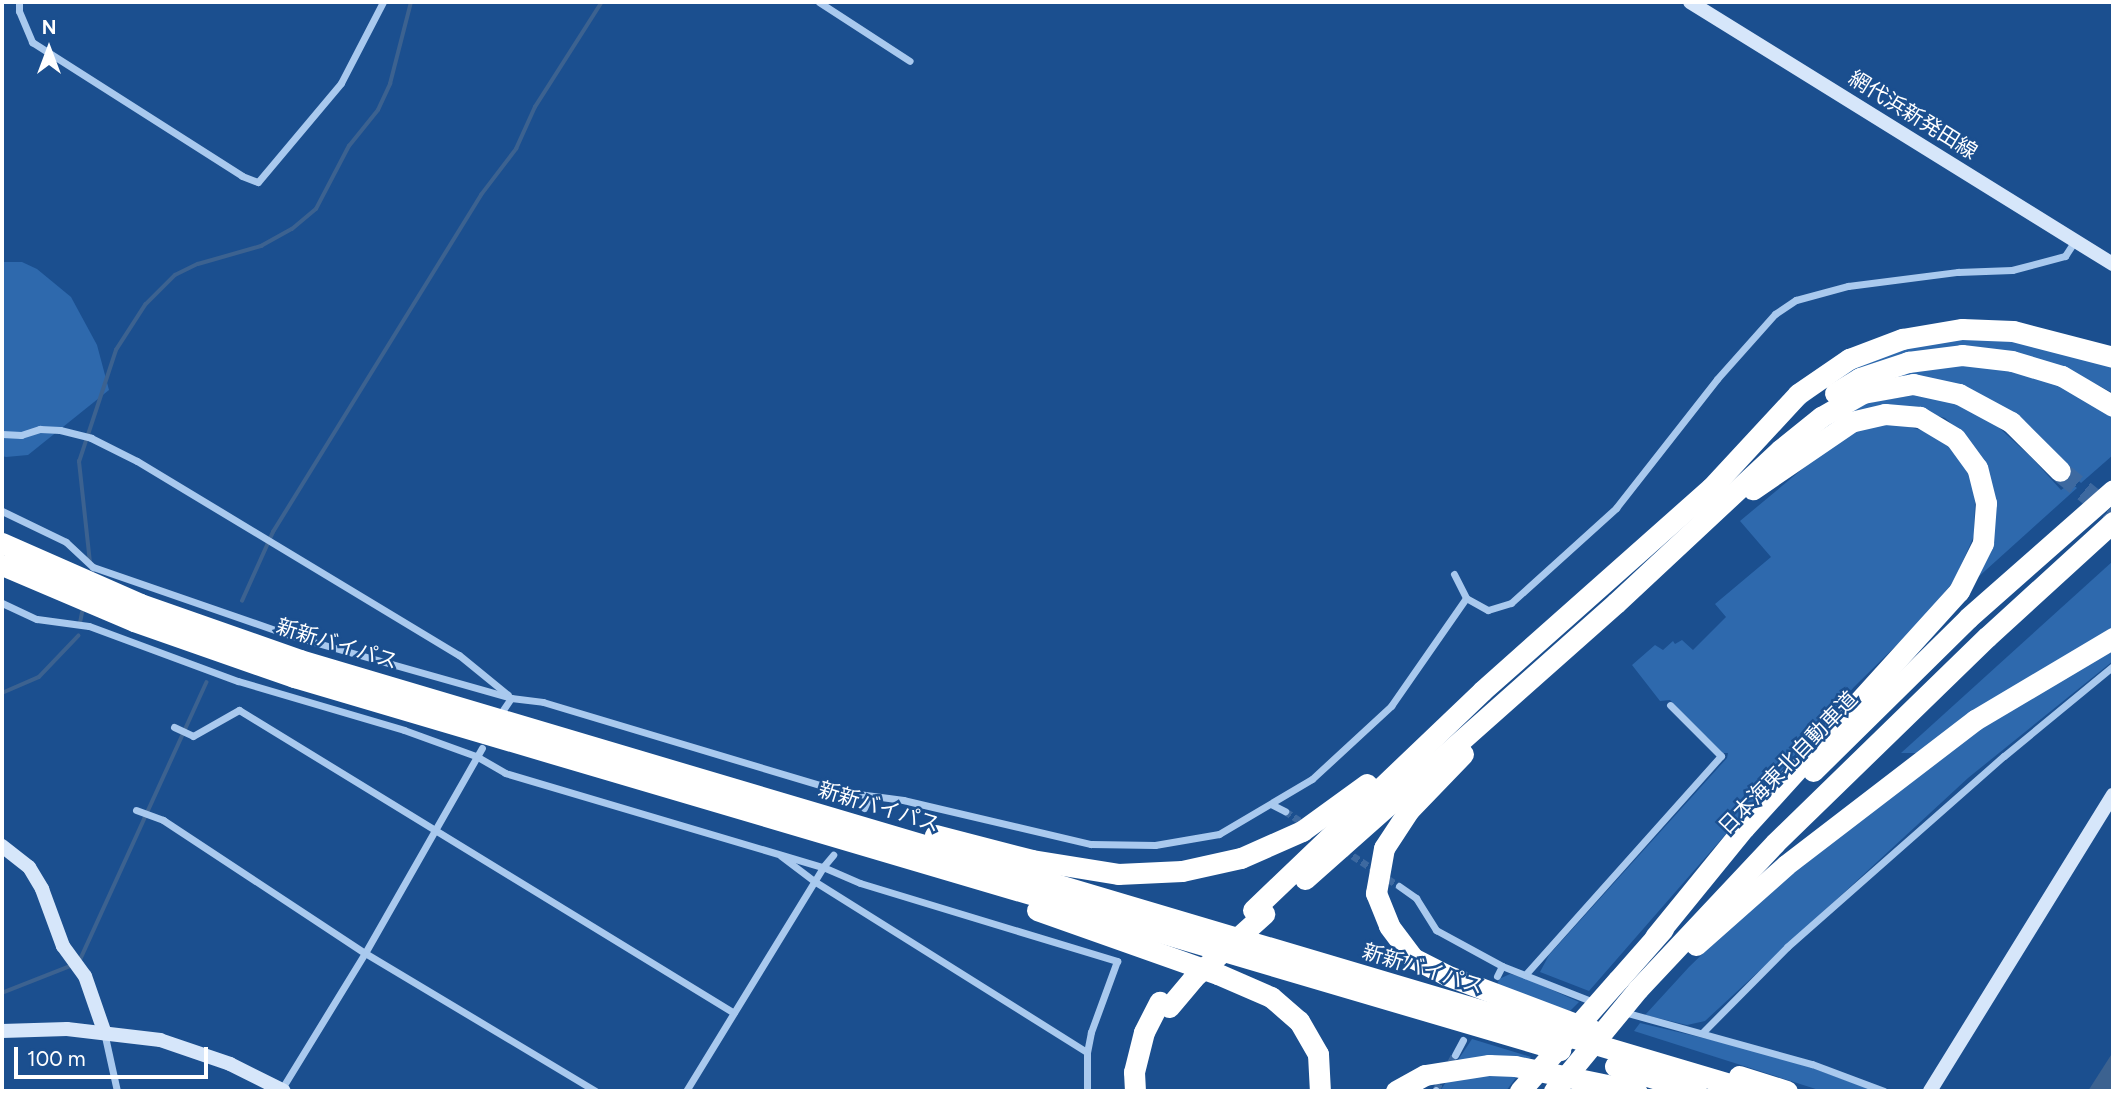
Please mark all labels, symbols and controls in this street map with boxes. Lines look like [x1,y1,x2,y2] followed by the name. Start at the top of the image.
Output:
[14,14,84,84] north arrow
[42,16,56,39] text: N
[1844,65,1982,165] street label: 網代浜新発田線
[273,614,401,674] street label: 新新バイパス
[1713,686,1863,840] street label: 日本海東北自動車道
[815,777,943,837] street label: 新新バイパス
[1359,939,1487,999] street label: 新新バイパス
[18,1034,212,1078] scale bar
[27,1046,86,1071] text: 100 m

